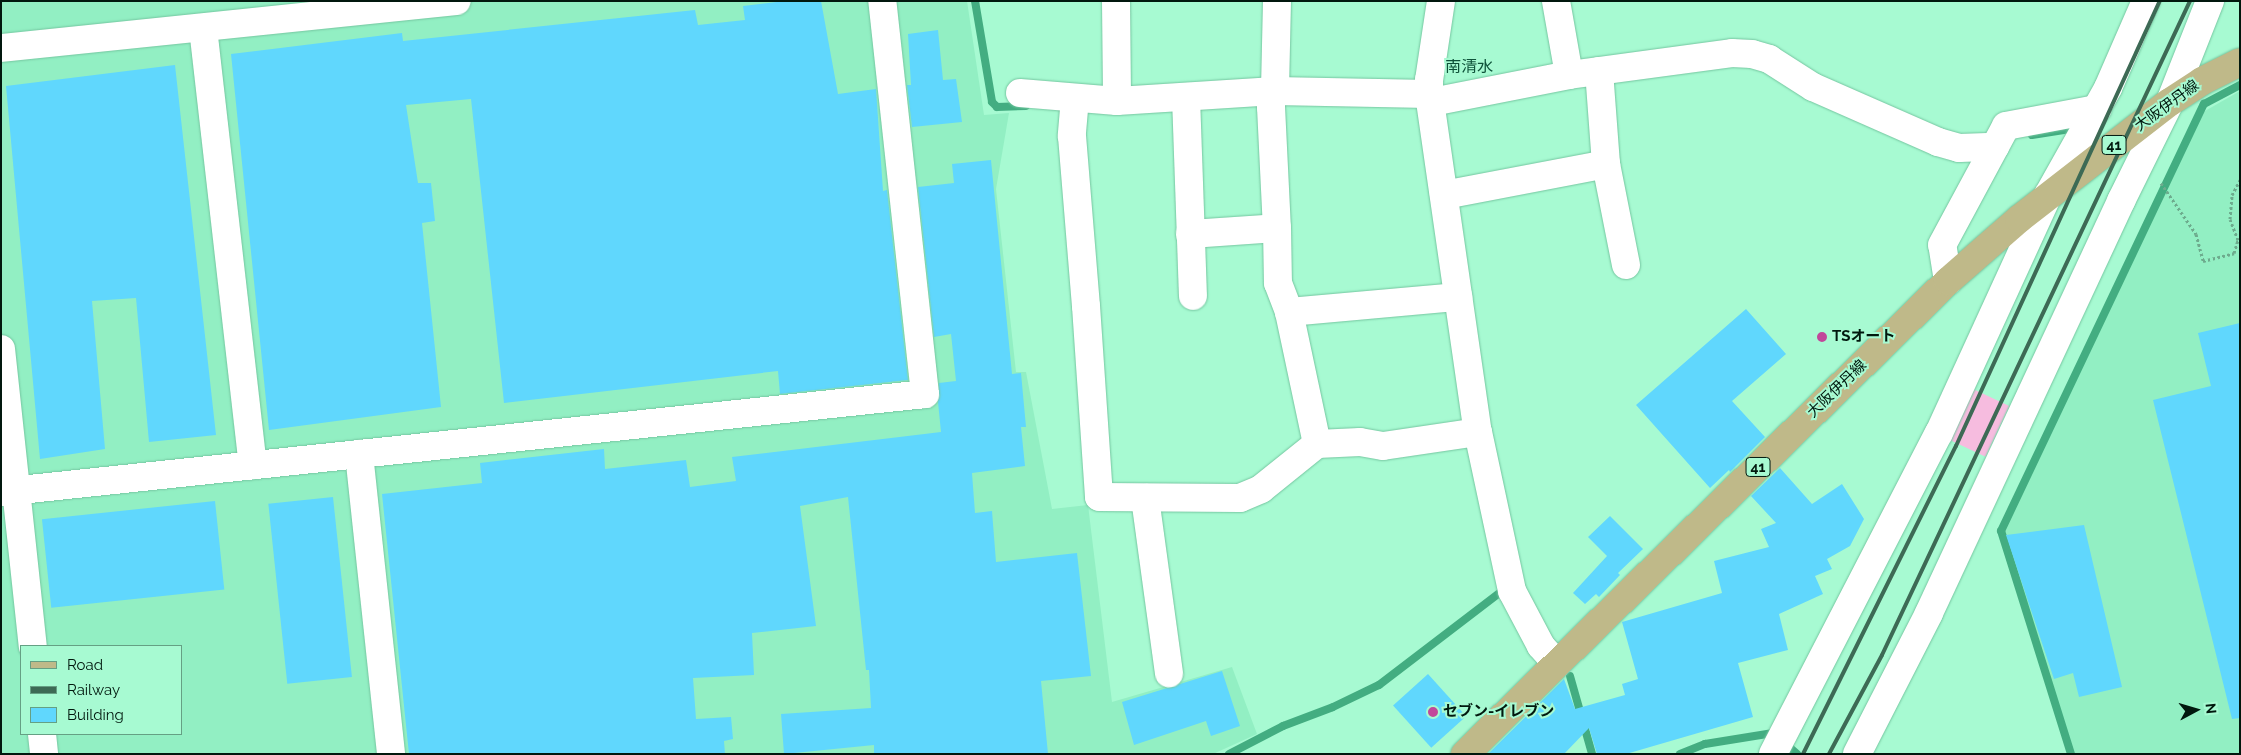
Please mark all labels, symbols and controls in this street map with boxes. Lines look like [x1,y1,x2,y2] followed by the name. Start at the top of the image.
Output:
[1445,57,1493,77] district label: 南清水
[2131,77,2203,135] street label: 大阪伊丹線
[2102,134,2126,156] road number: 41
[1832,328,1895,346] place label: TSオート
[1816,331,1828,343] marker: TSオート
[1804,356,1870,422] street label: 大阪伊丹線
[1746,456,1770,478] road number: 41
[20,645,182,735] legend
[67,656,103,674] text: Road
[67,681,120,699] text: Railway
[2171,685,2221,735] north arrow
[2202,702,2219,715] text: N
[1443,703,1554,721] place label: セブン-イレブン
[67,706,124,724] text: Building
[1427,706,1439,718] marker: セブン-イレブン

